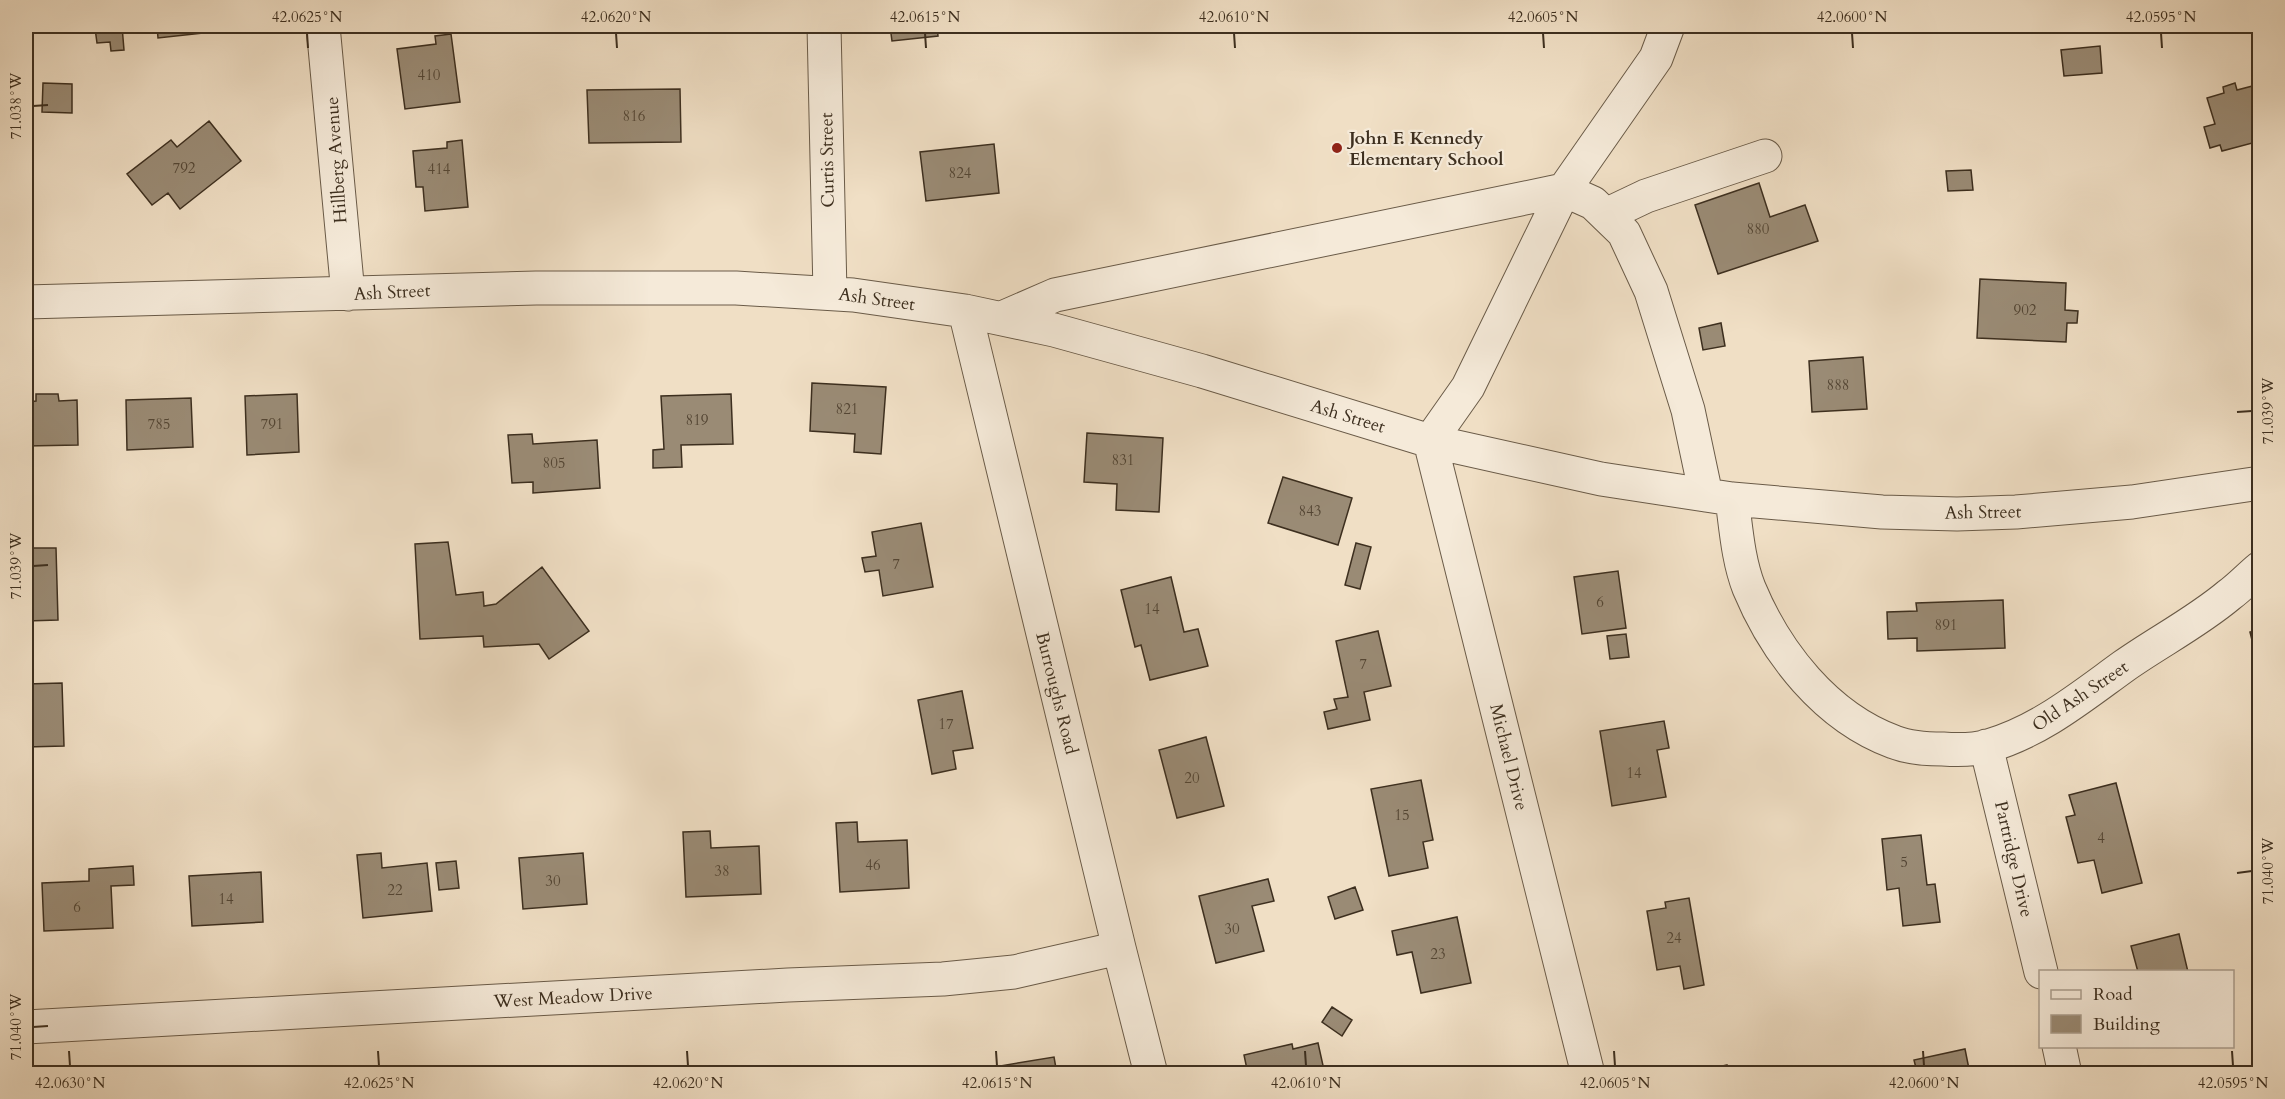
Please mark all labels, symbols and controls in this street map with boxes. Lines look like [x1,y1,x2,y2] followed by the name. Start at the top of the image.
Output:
[272,7,342,27] text: 42.0625°N
[581,7,651,27] text: 42.0620°N
[890,7,960,27] text: 42.0615°N
[1199,7,1269,27] text: 42.0610°N
[1508,7,1578,27] text: 42.0605°N
[1817,7,1887,27] text: 42.0600°N
[2126,7,2196,27] text: 42.0595°N
[417,65,441,85] house number: 410
[6,72,26,139] text: 71.038°W
[320,96,353,224] street label: Hillberg Avenue
[622,106,646,126] house number: 816
[814,112,841,208] street label: Curtis Street
[1346,126,1503,172] place label: John F. Kennedy Elementary School
[1330,141,1344,155] marker: John F. Kennedy Elementary School
[172,158,196,178] house number: 792
[427,159,451,179] house number: 414
[948,163,972,183] house number: 824
[1746,219,1770,239] house number: 880
[353,278,431,307] street label: Ash Street
[837,282,917,317] street label: Ash Street
[2013,300,2037,320] house number: 902
[1826,375,1850,395] house number: 888
[2258,377,2278,444] text: 71.039°W
[1307,393,1389,440] street label: Ash Street
[835,399,859,419] house number: 821
[685,410,709,430] house number: 819
[147,414,171,434] house number: 785
[260,414,284,434] house number: 791
[1111,450,1135,470] house number: 831
[542,453,566,473] house number: 805
[1944,499,2022,526] street label: Ash Street
[1298,501,1322,521] house number: 843
[6,532,26,599] text: 71.039°W
[892,554,900,574] house number: 7
[1596,592,1604,612] house number: 6
[1144,599,1160,619] house number: 14
[1934,615,1958,635] house number: 891
[1029,629,1084,757] street label: Burroughs Road
[1359,654,1367,674] house number: 7
[2027,655,2134,738] street label: Old Ash Street
[1483,701,1534,813] street label: Michael Drive
[938,714,954,734] house number: 17
[1626,763,1642,783] house number: 14
[1184,768,1200,788] house number: 20
[1988,799,2039,920] street label: Partridge Drive
[1394,805,1410,825] house number: 15
[2097,828,2105,848] house number: 4
[2258,837,2278,904] text: 71.040°W
[1900,852,1908,872] house number: 5
[865,855,881,875] house number: 46
[714,861,730,881] house number: 38
[545,871,561,891] house number: 30
[387,880,403,900] house number: 22
[218,889,234,909] house number: 14
[73,897,81,917] house number: 6
[1224,919,1240,939] house number: 30
[1666,928,1682,948] house number: 24
[1430,944,1446,964] house number: 23
[2039,970,2234,1048] legend
[492,981,653,1014] street label: West Meadow Drive
[2093,982,2133,1007] text: Road
[6,993,26,1060] text: 71.040°W
[2093,1012,2161,1037] text: Building
[35,1073,105,1093] text: 42.0630°N
[344,1073,414,1093] text: 42.0625°N
[653,1073,723,1093] text: 42.0620°N
[962,1073,1032,1093] text: 42.0615°N
[1271,1073,1341,1093] text: 42.0610°N
[1580,1073,1650,1093] text: 42.0605°N
[1889,1073,1959,1093] text: 42.0600°N
[2198,1073,2268,1093] text: 42.0595°N

